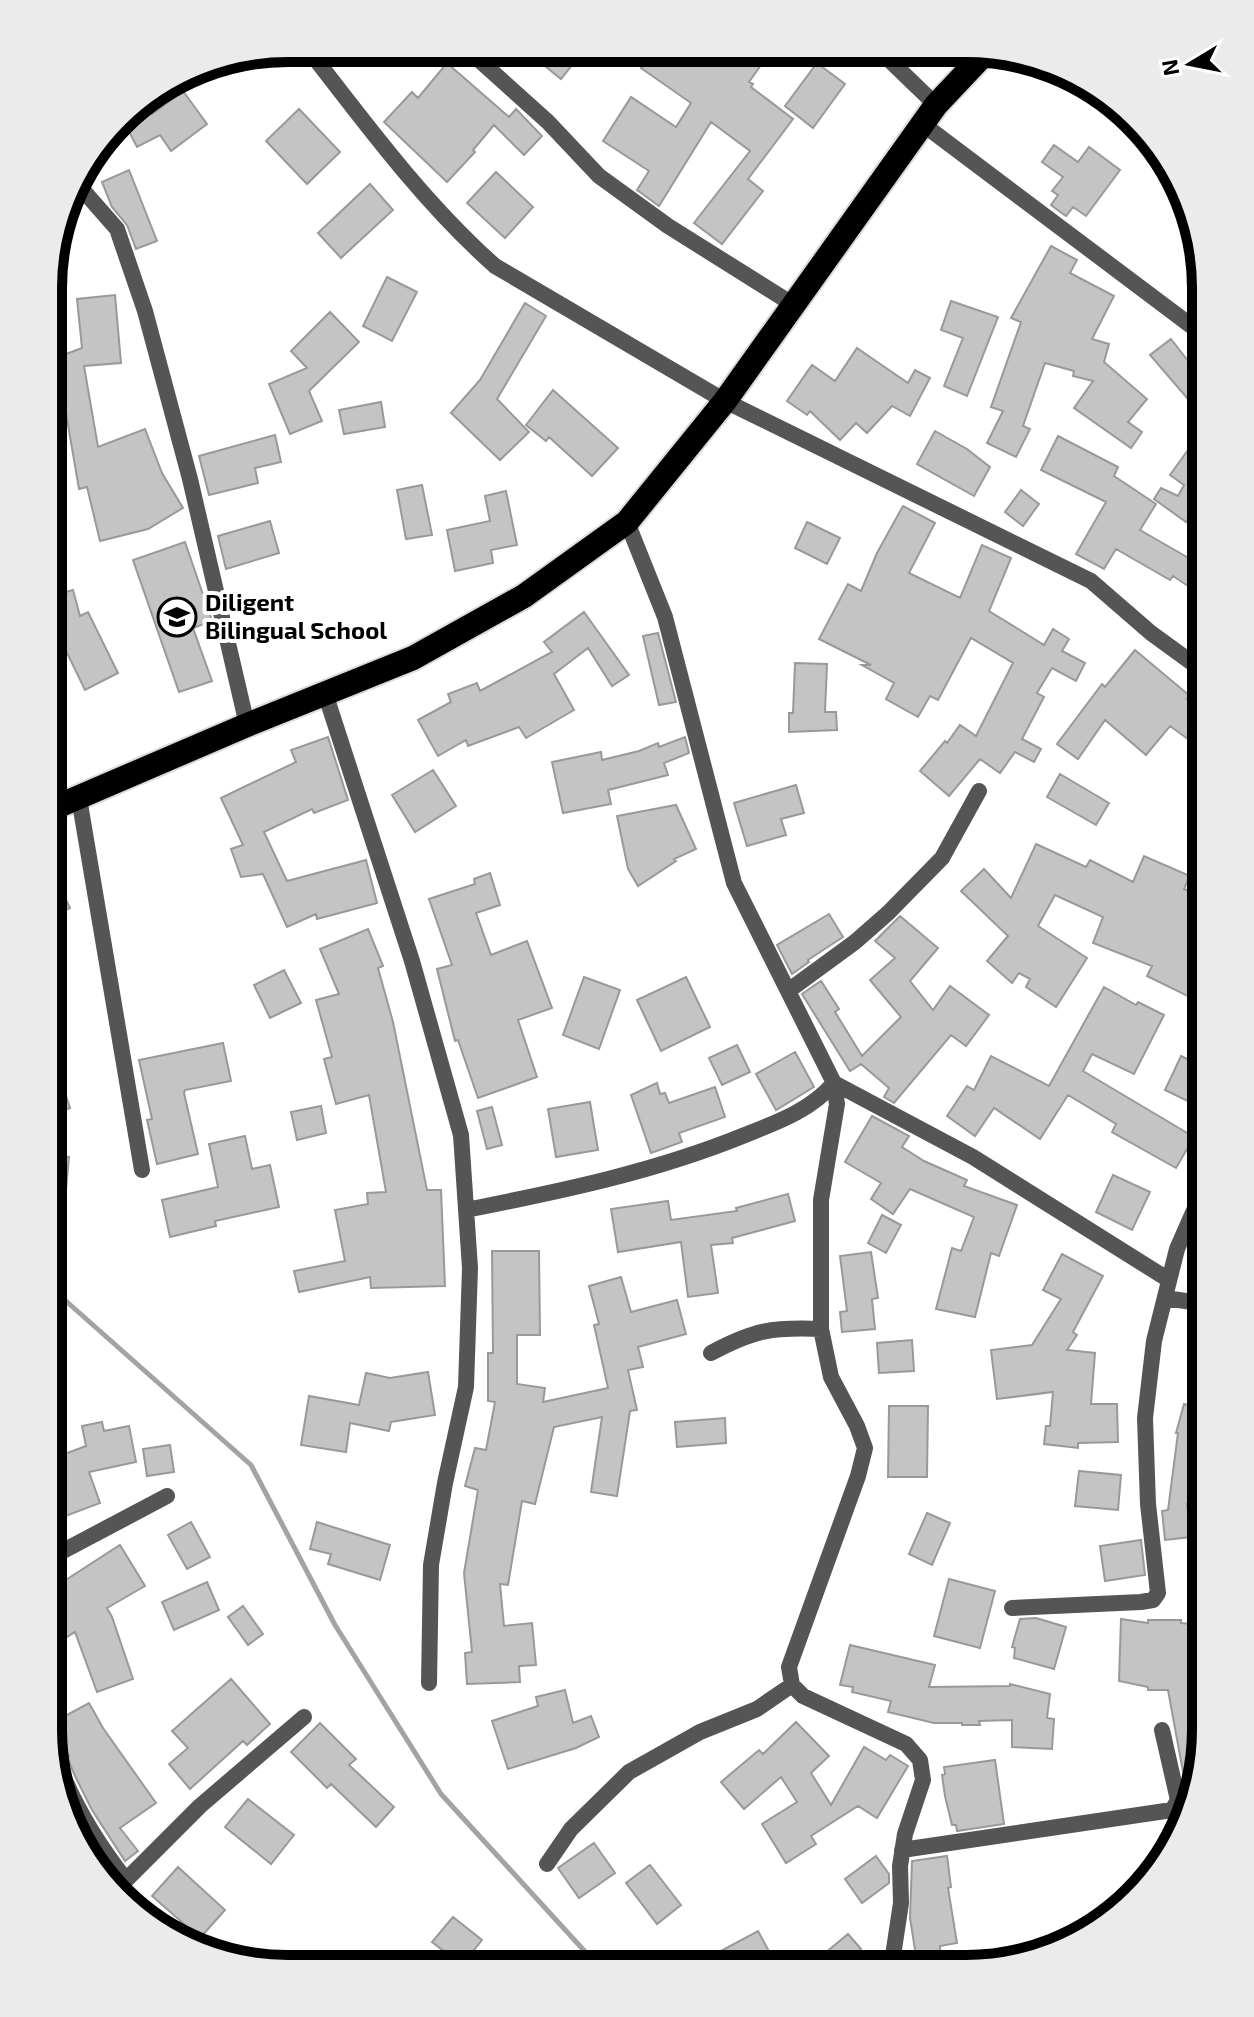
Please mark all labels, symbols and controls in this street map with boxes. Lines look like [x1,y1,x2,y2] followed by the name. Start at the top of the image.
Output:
[1150,24,1230,104] north arrow
[1155,58,1184,78] text: N
[205,587,387,644] place label: Diligent Bilingual School
[156,596,198,638] school or university icon: Diligent Bilingual School

